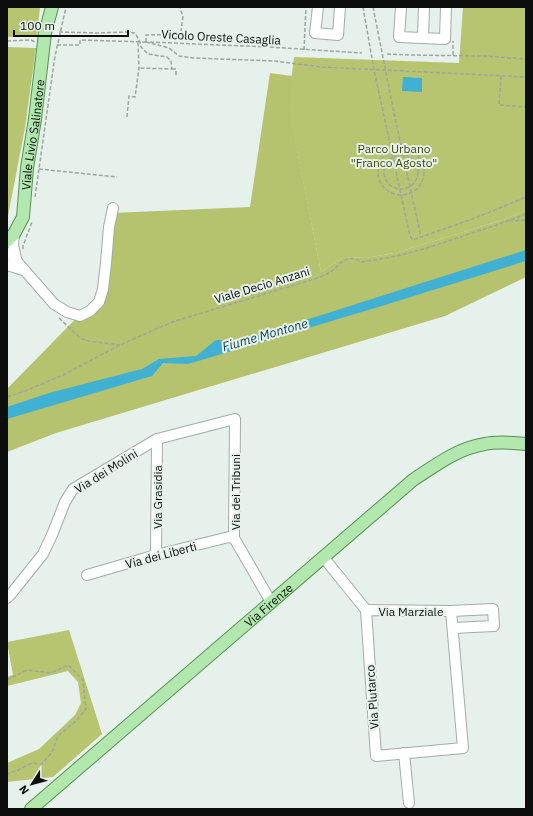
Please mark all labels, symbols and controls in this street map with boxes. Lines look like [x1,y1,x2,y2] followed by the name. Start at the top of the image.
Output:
[14,12,128,38] scale bar
[20,18,55,33] text: 100 m
[161,26,282,48] street label: Vicolo Oreste Casaglia
[18,78,47,191] street label: Viale Livio Salinatore
[351,141,437,170] park label: Parco Urbano "Franco Agosto"
[213,263,311,307] street label: Viale Decio Anzani
[220,315,310,355] water label: Fiume Montone
[72,446,140,496] street label: Via dei Molini
[228,454,243,530] street label: Via dei Tribuni
[150,464,165,529] street label: Via Grasidia
[124,538,198,572] street label: Via dei Liberti
[241,579,296,630] street label: Via Firenze
[379,604,444,619] street label: Via Marziale
[362,664,382,730] street label: Via Plutarco
[12,764,52,804] north arrow
[16,783,32,797] text: N

